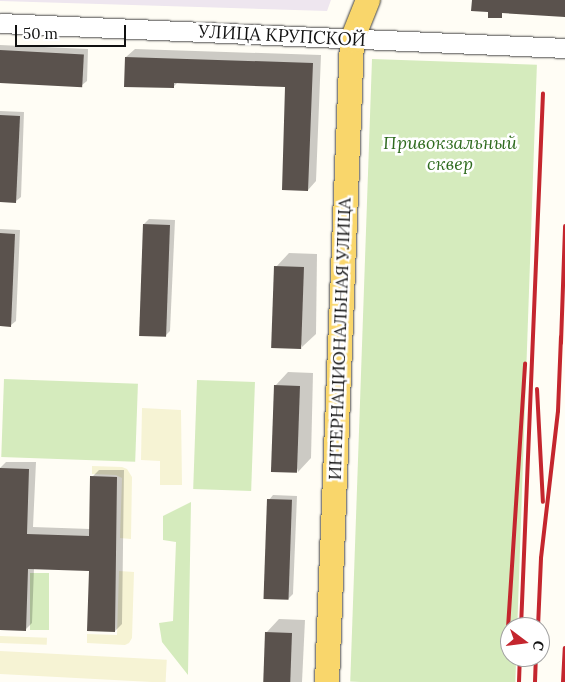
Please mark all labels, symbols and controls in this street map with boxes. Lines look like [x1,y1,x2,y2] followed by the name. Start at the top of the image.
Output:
[18,15,129,47] scale bar
[198,21,366,51] street label: УЛИЦА КРУПСКОЙ
[23,24,58,43] text: 50 m
[383,133,517,176] park label: Привокзальный сквер
[324,197,356,481] street label: ИНТЕРНАЦИОНАЛЬНАЯ УЛИЦА
[500,617,550,667] north arrow
[529,639,548,653] text: С

